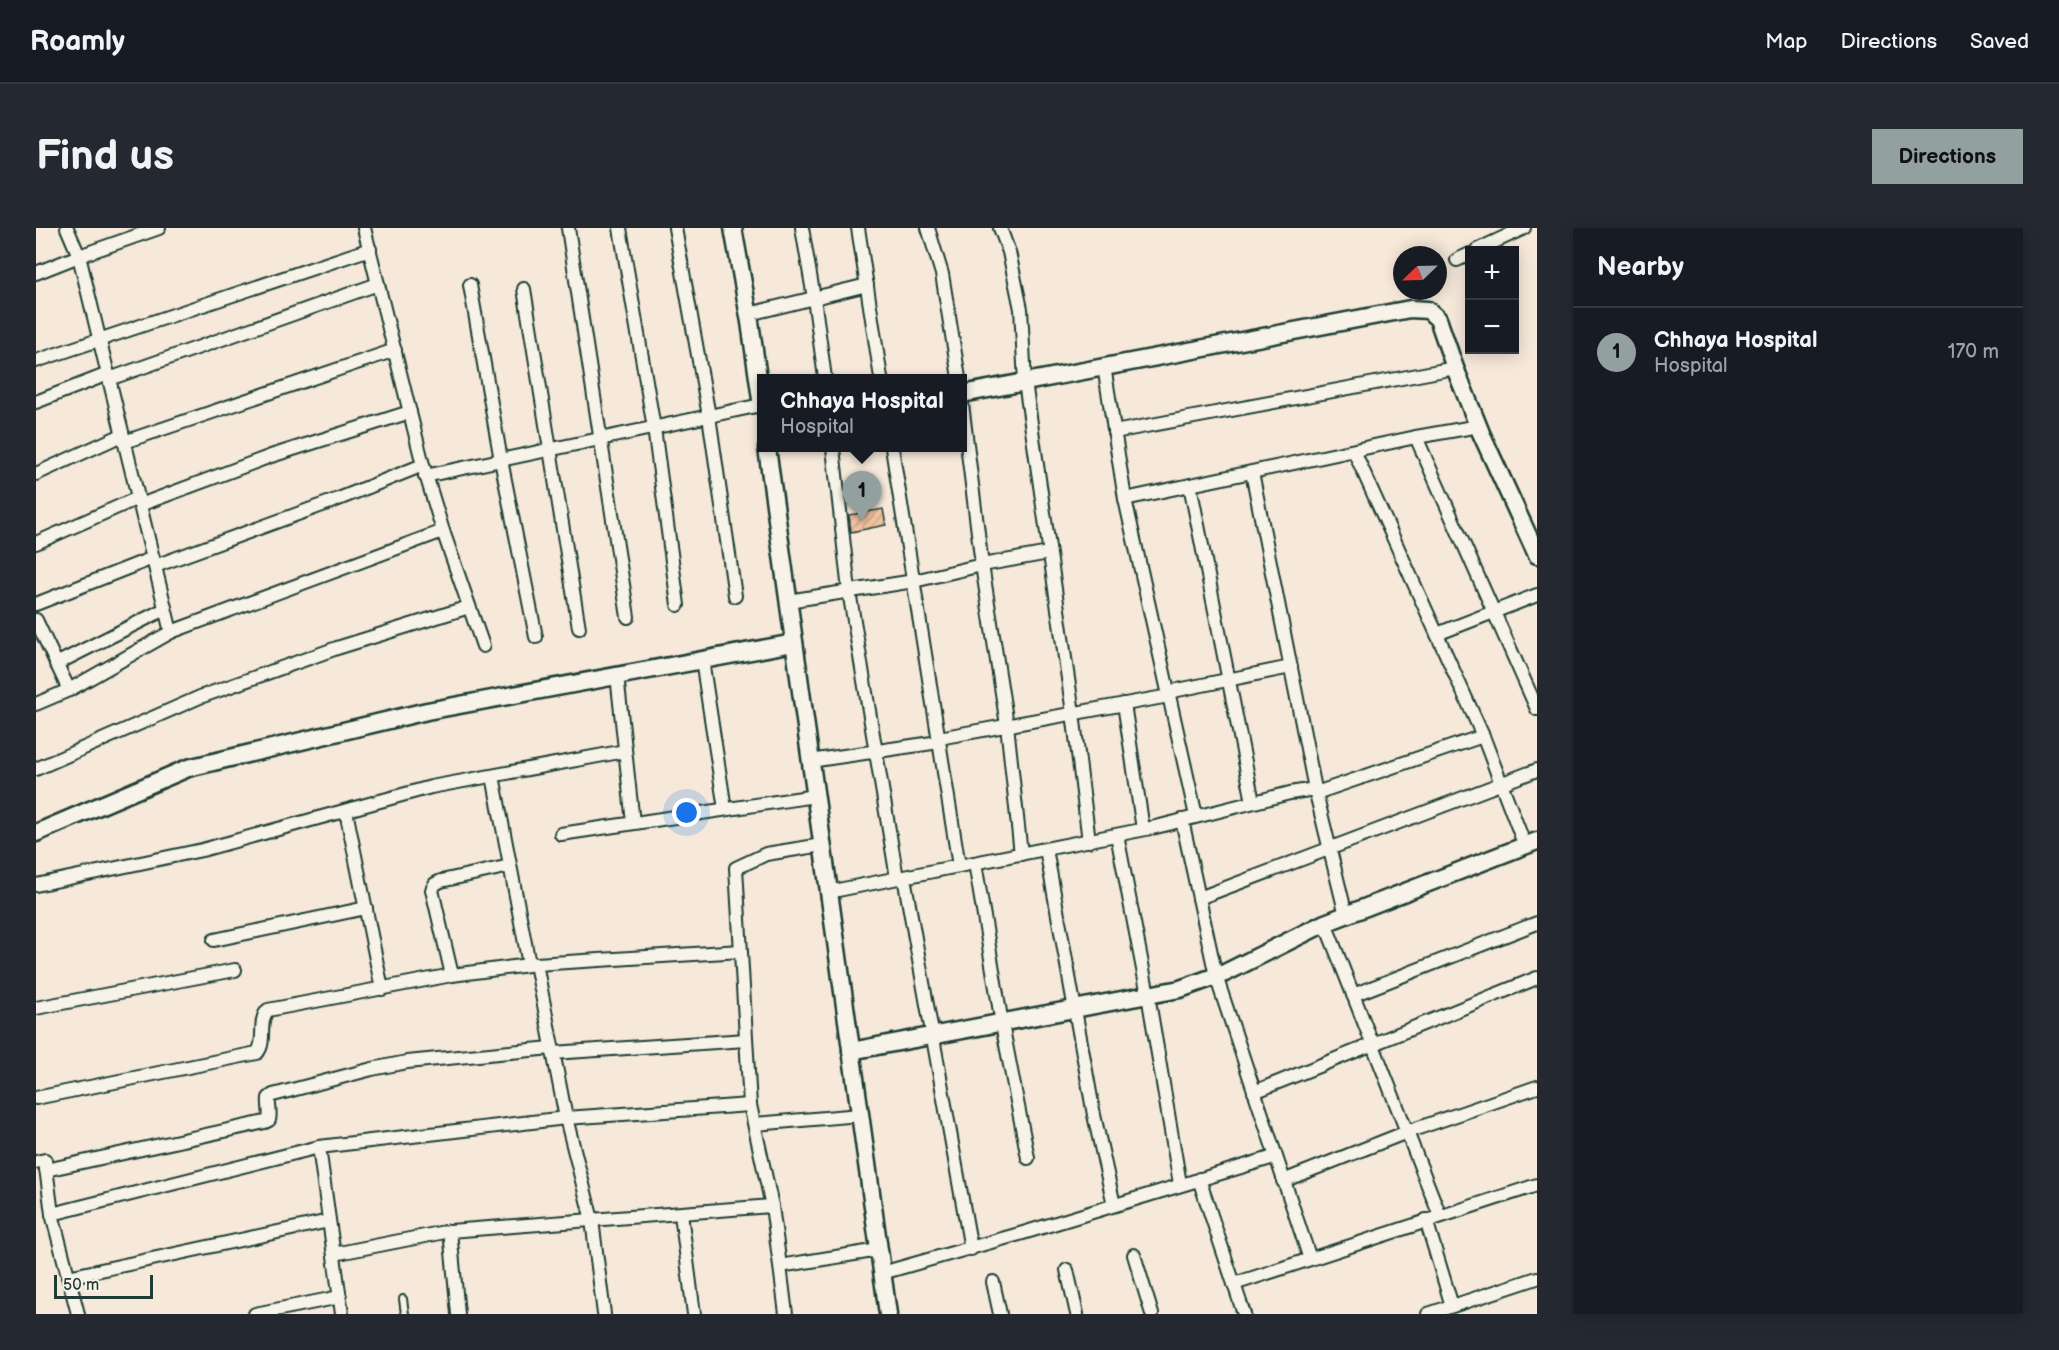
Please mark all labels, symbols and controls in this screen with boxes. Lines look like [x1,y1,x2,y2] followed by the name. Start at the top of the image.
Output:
[30,25,125,58] text: Roamly
[1765,29,1808,54] text: Map
[1841,29,1937,54] text: Directions
[1970,29,2029,54] text: Saved
[1872,129,2023,184] button: Directions
[36,131,174,182] text: Find us
[1393,246,1447,300] north arrow
[1465,246,1519,354] map controls
[1465,246,1519,300] button: +
[1597,252,1684,283] text: Nearby
[1465,300,1519,354] button: −
[1654,327,1817,354] text: Chhaya Hospital
[1612,340,1621,364] text: 1
[1948,340,1999,364] text: 170 m
[1654,354,1727,378] text: Hospital
[757,374,967,452] popup
[780,388,944,415] text: Chhaya Hospital
[780,415,854,439] text: Hospital
[842,472,882,521] pin: 1
[672,798,701,827] your location
[54,1272,153,1300] scale bar
[63,1276,99,1295] text: 50 m

